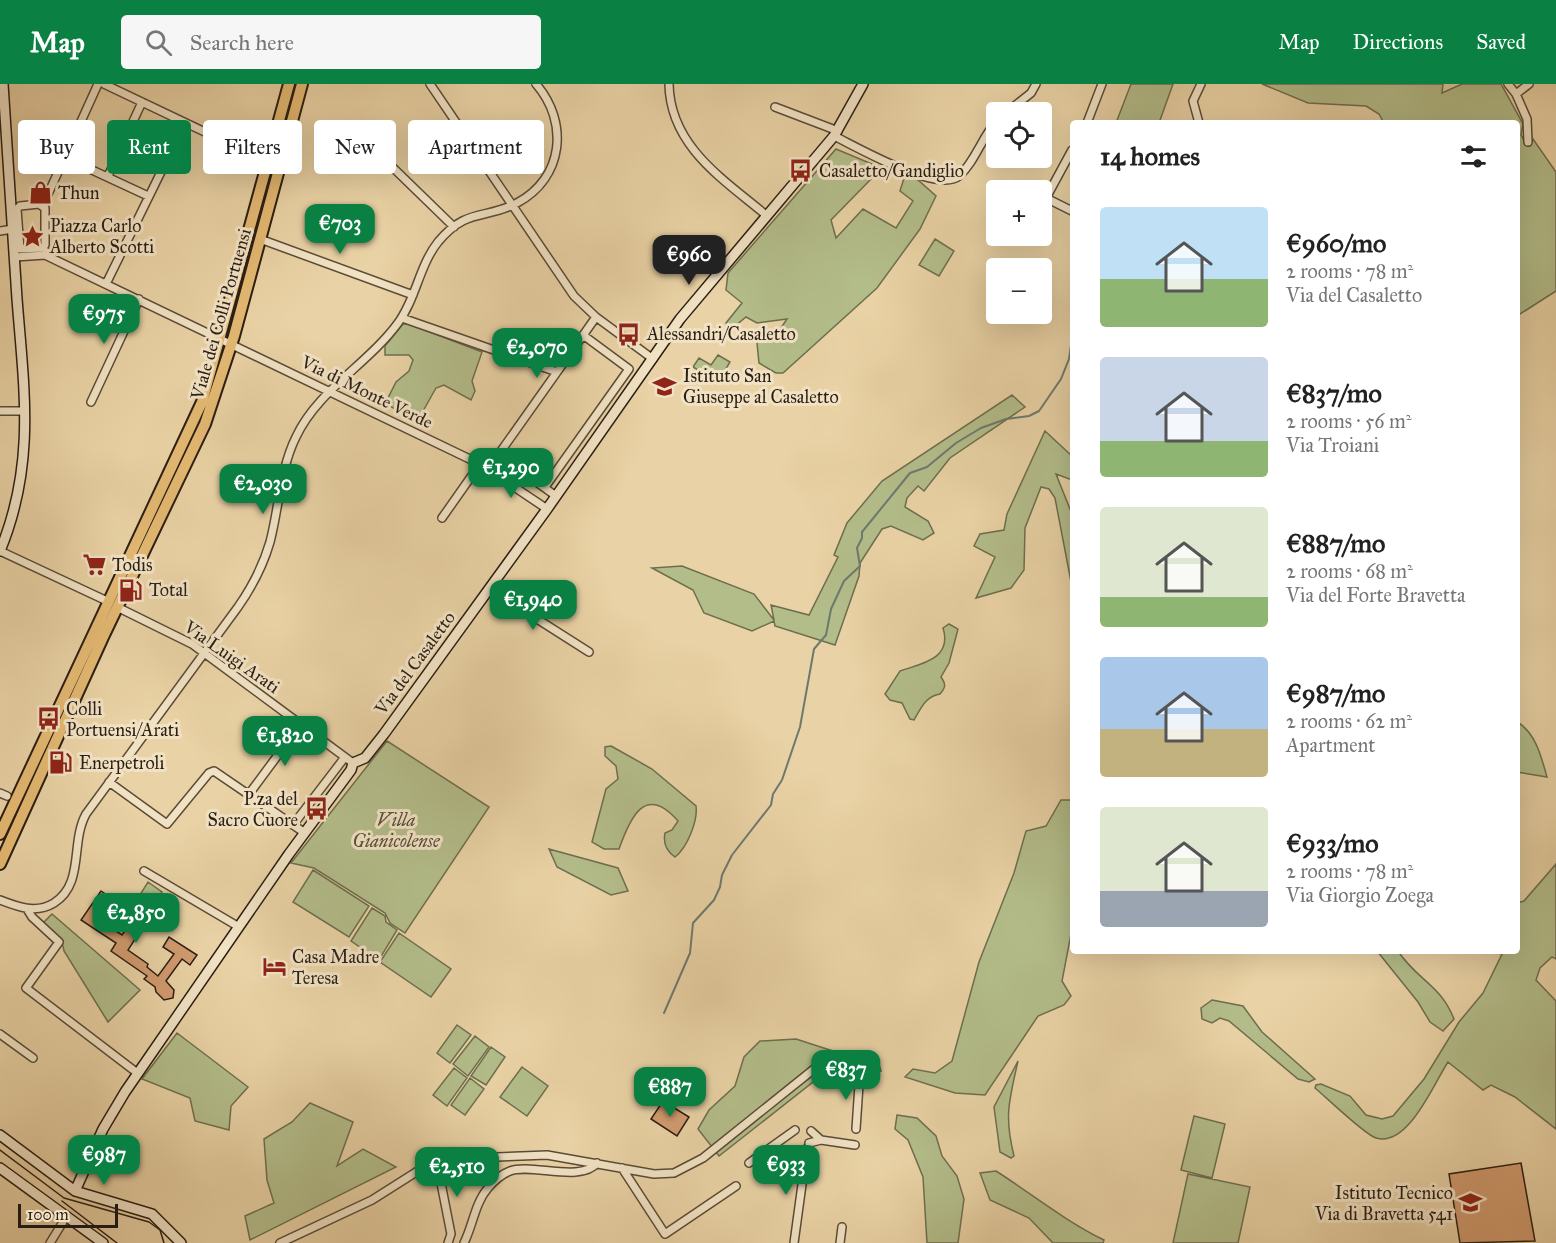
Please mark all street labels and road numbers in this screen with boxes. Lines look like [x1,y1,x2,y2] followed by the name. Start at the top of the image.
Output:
[186,226,256,403] street label: Viale dei Colli Portuensi
[297,350,436,433] street label: Via di Monte Verde
[370,607,460,720] street label: Via del Casaletto
[179,615,284,699] street label: Via Luigi Arati

